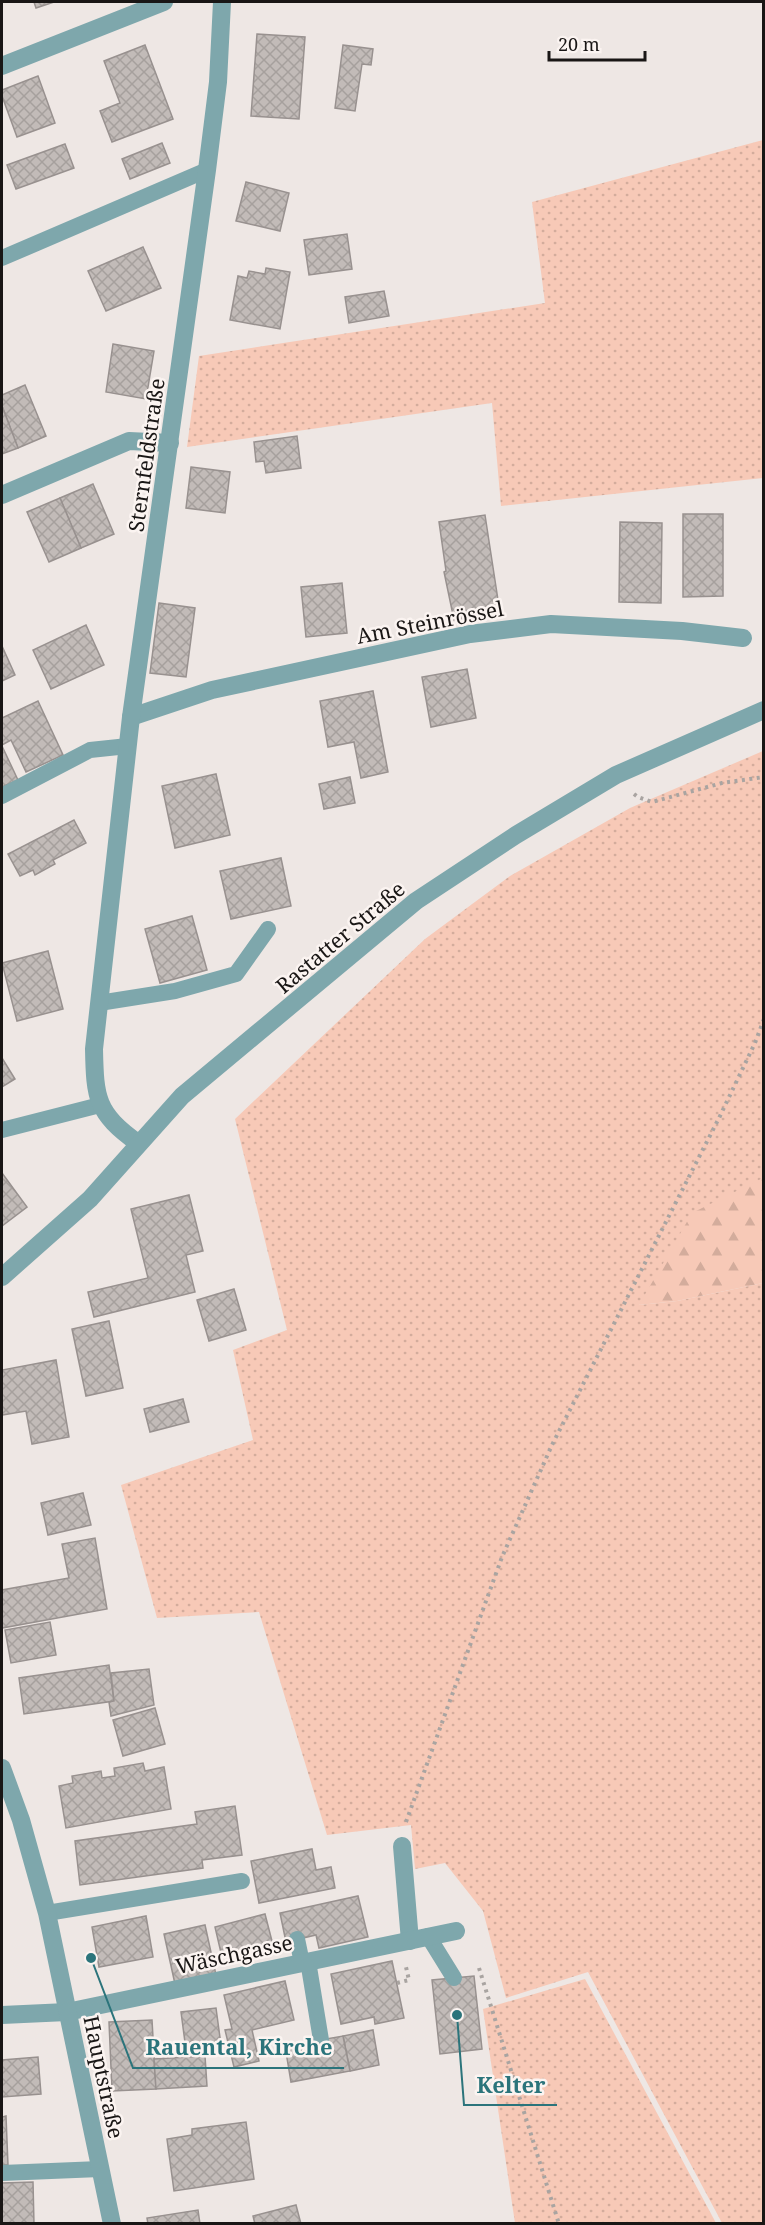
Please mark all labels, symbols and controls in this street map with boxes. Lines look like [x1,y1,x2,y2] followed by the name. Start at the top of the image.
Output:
[549,24,645,62] scale bar
[558,32,600,56] text: 20 m
[121,376,171,534] street label: Sternfeldstraße
[354,594,506,650] street label: Am Steinrössel
[269,875,411,999] street label: Rastatter Straße
[173,1928,295,1980] street label: Wäschgasse
[77,2013,131,2141] street label: Hauptstraße
[133,2028,344,2068] callout: Rauental, Kirche
[145,2031,333,2061] text: Rauental, Kirche
[464,2065,557,2105] callout: Kelter
[476,2069,546,2099] text: Kelter

